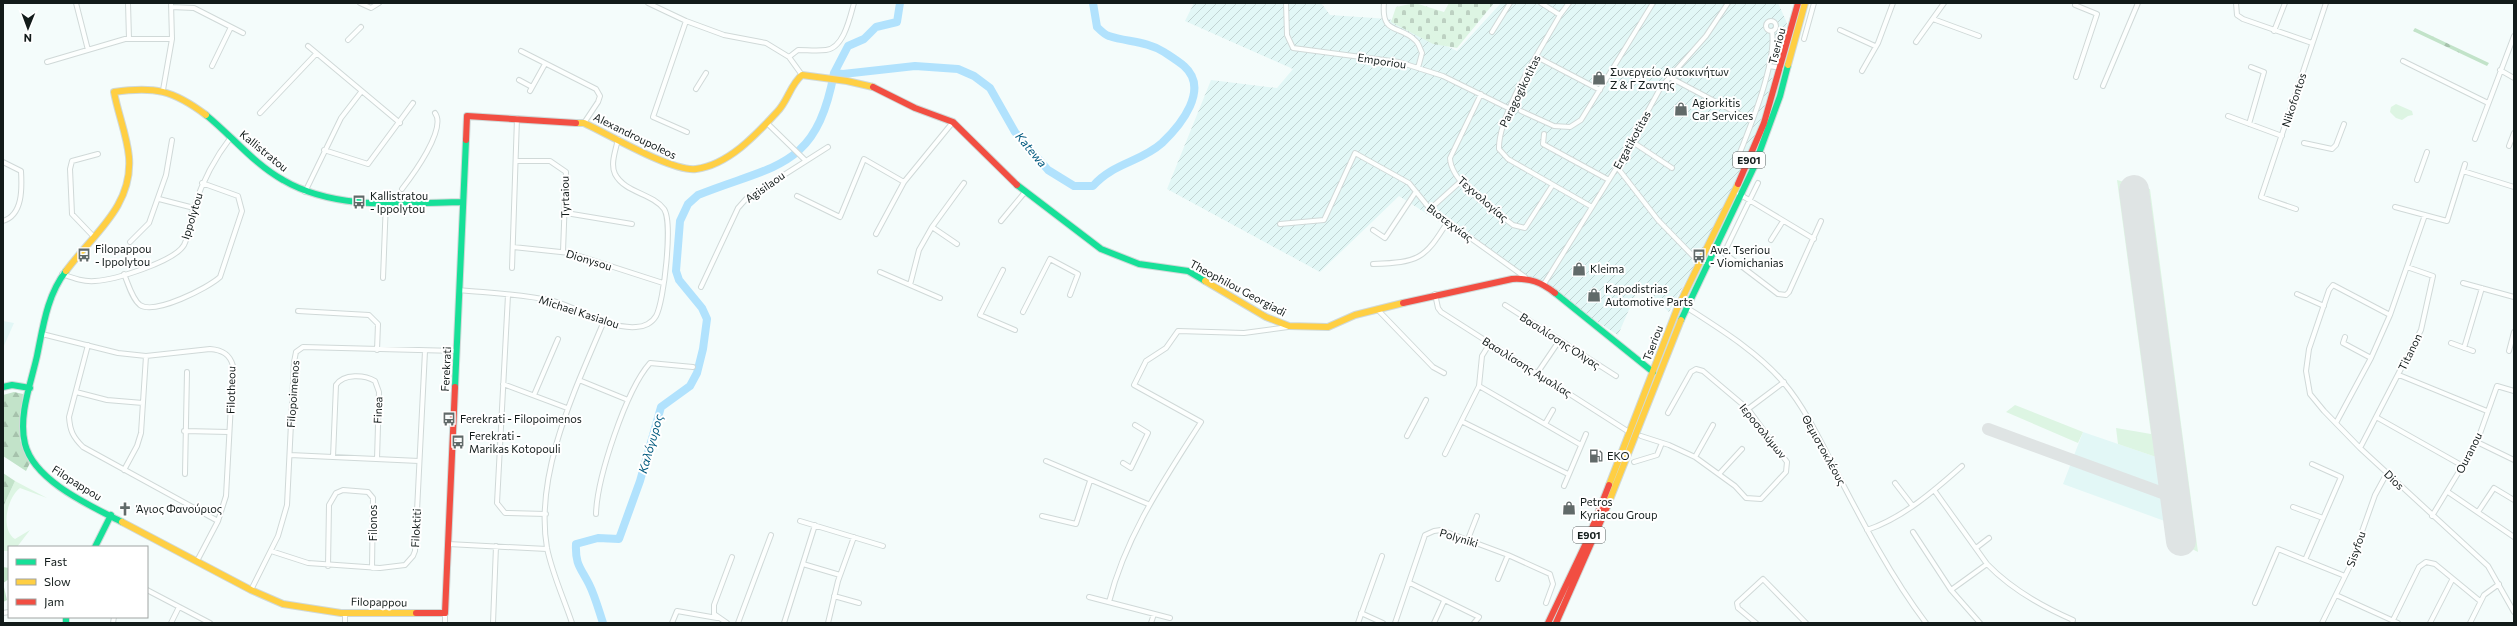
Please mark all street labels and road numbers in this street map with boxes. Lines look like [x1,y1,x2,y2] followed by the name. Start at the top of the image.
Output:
[1765,26,1788,65] street label: Tseriou
[1357,50,1407,71] street label: Emporiou
[1496,53,1543,129] street label: Paragogikotitas
[2279,71,2308,129] street label: Nikofontos
[1610,108,1653,171] street label: Ergatikotitas
[592,110,679,161] street label: Alexandroupoleos
[238,127,291,174] street label: Kallistratou
[1733,152,1765,168] road number: E901
[742,168,787,205] street label: Agisilaou
[1455,173,1511,224] street label: Τεχνολογίας
[558,176,571,218] street label: Tyrtaiou
[178,191,205,241] street label: Ippolytou
[1425,201,1476,244] street label: Βιοτεχνίας
[565,246,614,273] street label: Dionysou
[1188,257,1289,319] street label: Theophilou Georgiadi
[537,292,621,331] street label: Michael Kasialou
[1518,310,1603,371] street label: Βασιλίσσης Όλγας
[1640,323,1665,362] street label: Tseriou
[2395,331,2424,372] street label: Titanon
[1480,334,1574,399] street label: Βασιλίσσης Αμαλίας
[438,346,453,392] street label: Ferekrati
[284,360,301,428] street label: Filopoimenos
[224,366,237,414] street label: Filotheou
[371,396,384,424] street label: Finea
[1737,401,1790,461] street label: Ιεροσολύμων
[1800,412,1849,487] street label: Θεμιστοκλέους
[2453,430,2484,475] street label: Ouranou
[50,462,105,503] street label: Filopappou
[2382,467,2407,492] street label: Dios
[366,505,379,541] street label: Filonos
[408,508,423,548] street label: Filoktiti
[1438,526,1480,550] street label: Polyniki
[1573,527,1605,543] road number: E901
[2343,529,2368,568] street label: Sisyfou
[351,595,407,608] street label: Filopappou

